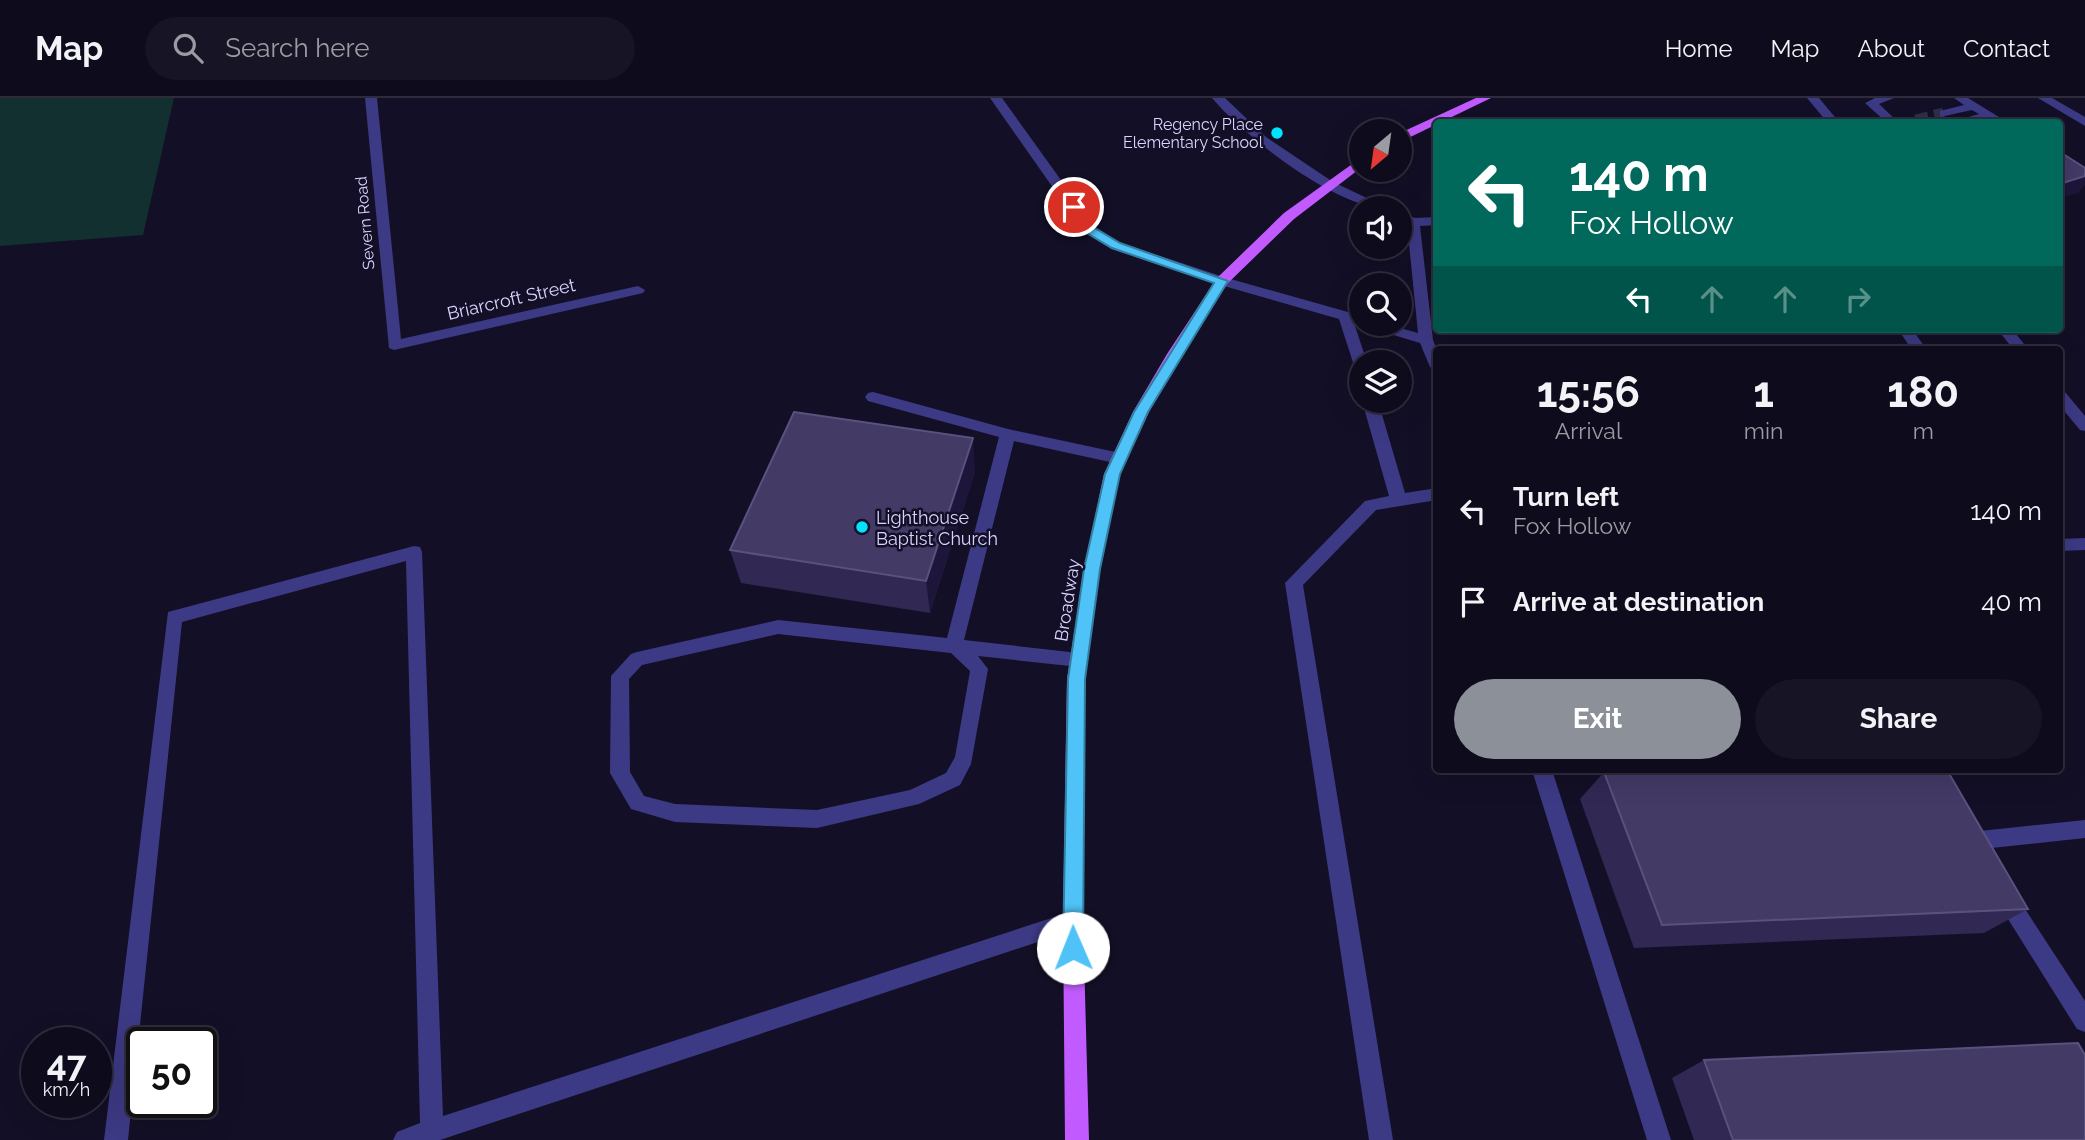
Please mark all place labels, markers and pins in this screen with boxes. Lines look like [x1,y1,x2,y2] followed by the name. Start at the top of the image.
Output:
[1123,115,1264,152] place label: Regency Place Elementary School
[1269,125,1285,141] marker: Regency Place Elementary School
[1044,177,1104,237] pin
[876,507,998,549] place label: Lighthouse Baptist Church
[854,519,870,535] marker: Lighthouse Baptist Church

